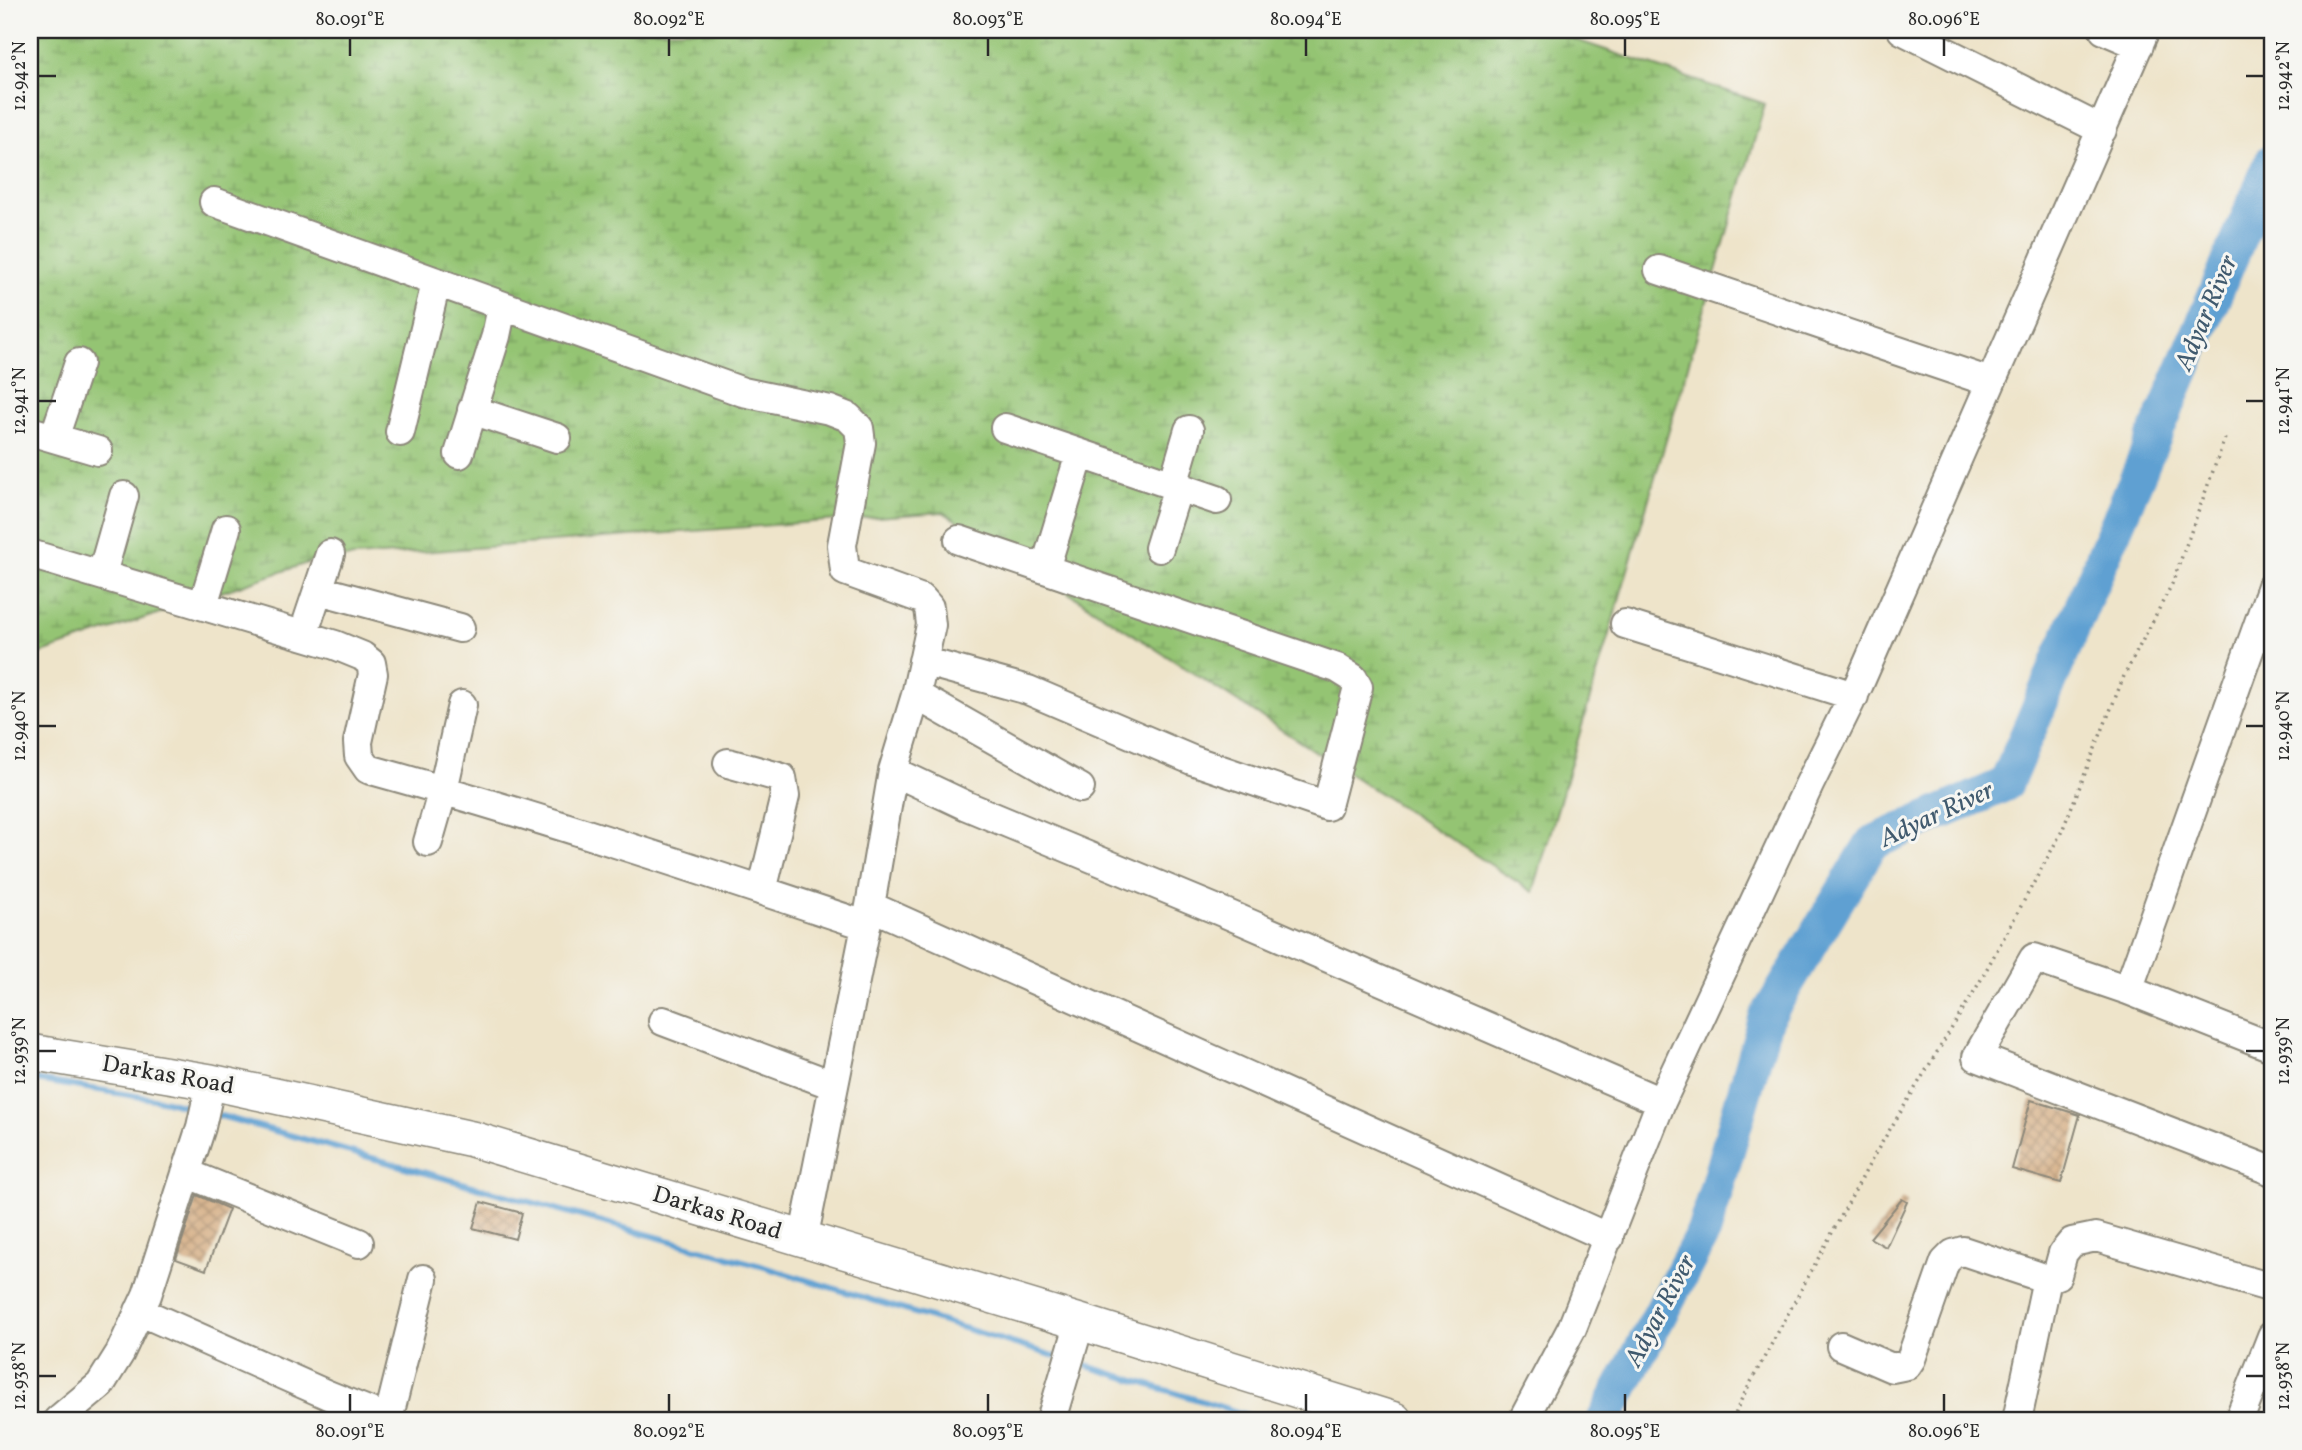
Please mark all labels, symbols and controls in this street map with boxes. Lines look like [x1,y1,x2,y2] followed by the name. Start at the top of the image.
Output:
[315,8,385,33] text: 80.091°E
[633,8,705,33] text: 80.092°E
[953,8,1024,33] text: 80.093°E
[1270,8,1342,33] text: 80.094°E
[1590,8,1660,33] text: 80.095°E
[1908,8,1980,33] text: 80.096°E
[8,41,33,111] text: 12.942°N
[2272,41,2297,111] text: 12.942°N
[2166,249,2248,377] water label: Adyar River
[8,367,33,435] text: 12.941°N
[2272,367,2297,435] text: 12.941°N
[8,691,33,761] text: 12.940°N
[2272,691,2297,761] text: 12.940°N
[1873,773,2000,858] water label: Adyar River
[8,1017,33,1085] text: 12.939°N
[2272,1017,2297,1085] text: 12.939°N
[99,1048,237,1104] street label: Darkas Road
[648,1178,786,1250] street label: Darkas Road
[1616,1248,1706,1374] water label: Adyar River
[8,1342,33,1410] text: 12.938°N
[2272,1342,2297,1410] text: 12.938°N
[315,1420,385,1445] text: 80.091°E
[633,1420,705,1445] text: 80.092°E
[953,1420,1024,1445] text: 80.093°E
[1270,1420,1342,1445] text: 80.094°E
[1590,1420,1660,1445] text: 80.095°E
[1908,1420,1980,1445] text: 80.096°E

